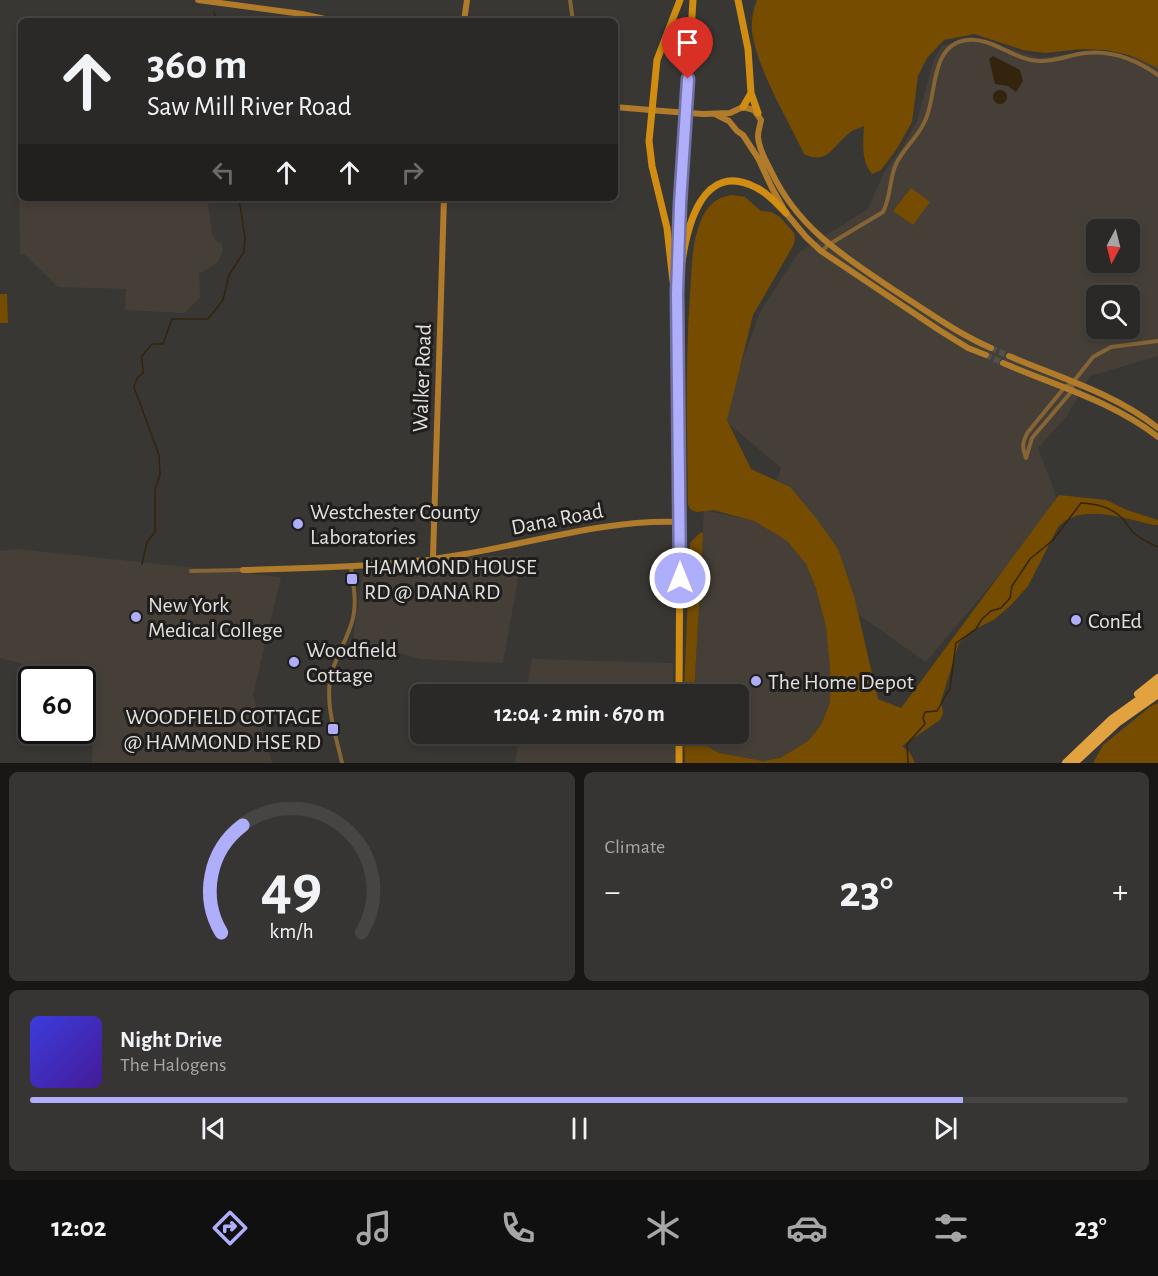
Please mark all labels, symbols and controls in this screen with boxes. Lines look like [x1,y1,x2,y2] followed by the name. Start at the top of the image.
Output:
[662,17,713,79] pin
[671,26,704,59] icon: arrive
[48,42,126,120] icon: ahead
[147,44,248,86] text: 360 m
[147,93,351,120] text: Saw Mill River Road
[207,156,240,189] icon: left
[270,156,303,189] icon: ahead
[333,156,366,189] icon: ahead
[396,156,429,189] icon: right
[1086,219,1140,273] north arrow
[1086,219,1140,339] map controls
[1086,285,1140,339] button: search
[409,323,435,433] street label: Walker Road
[509,499,605,539] street label: Dana Road
[310,501,481,548] place label: Westchester County Laboratories
[291,517,305,531] marker: Westchester County Laboratories
[648,546,712,610] position arrow
[364,556,537,603] place label: HAMMOND HOUSE RD @ DANA RD
[345,572,359,586] marker: HAMMOND HOUSE RD @ DANA RD
[148,594,283,641] place label: New York Medical College
[129,610,143,624] marker: New York Medical College
[1088,610,1142,632] place label: ConEd
[1069,613,1083,627] marker: ConEd
[306,639,397,686] place label: Woodfield Cottage
[287,655,301,669] marker: Woodfield Cottage
[18,666,96,744] speed limit sign: 60
[768,671,914,693] place label: The Home Depot
[749,674,763,688] marker: The Home Depot
[494,703,665,725] text: 12:04 · 2 min · 670 m
[124,706,321,753] place label: WOODFIELD COTTAGE @ HAMMOND HSE RD
[326,722,340,736] marker: WOODFIELD COTTAGE @ HAMMOND HSE RD
[605,837,665,857] text: Climate
[261,857,323,919] text: 49
[839,870,893,915] text: 23°
[605,876,620,909] text: −
[1112,876,1128,909] text: +
[270,922,314,943] text: km/h
[120,1029,222,1051] text: Night Drive
[120,1055,226,1075] text: The Halogens
[197,1112,230,1145] icon: previous
[563,1112,596,1145] icon: pause
[929,1112,962,1145] icon: next
[209,1207,251,1249] icon: directions
[353,1207,395,1249] icon: music
[497,1207,539,1249] icon: phone
[642,1207,684,1249] icon: climate
[786,1207,828,1249] icon: car
[930,1207,972,1249] icon: filters
[51,1214,107,1241] text: 12:02
[1075,1214,1107,1241] text: 23°

